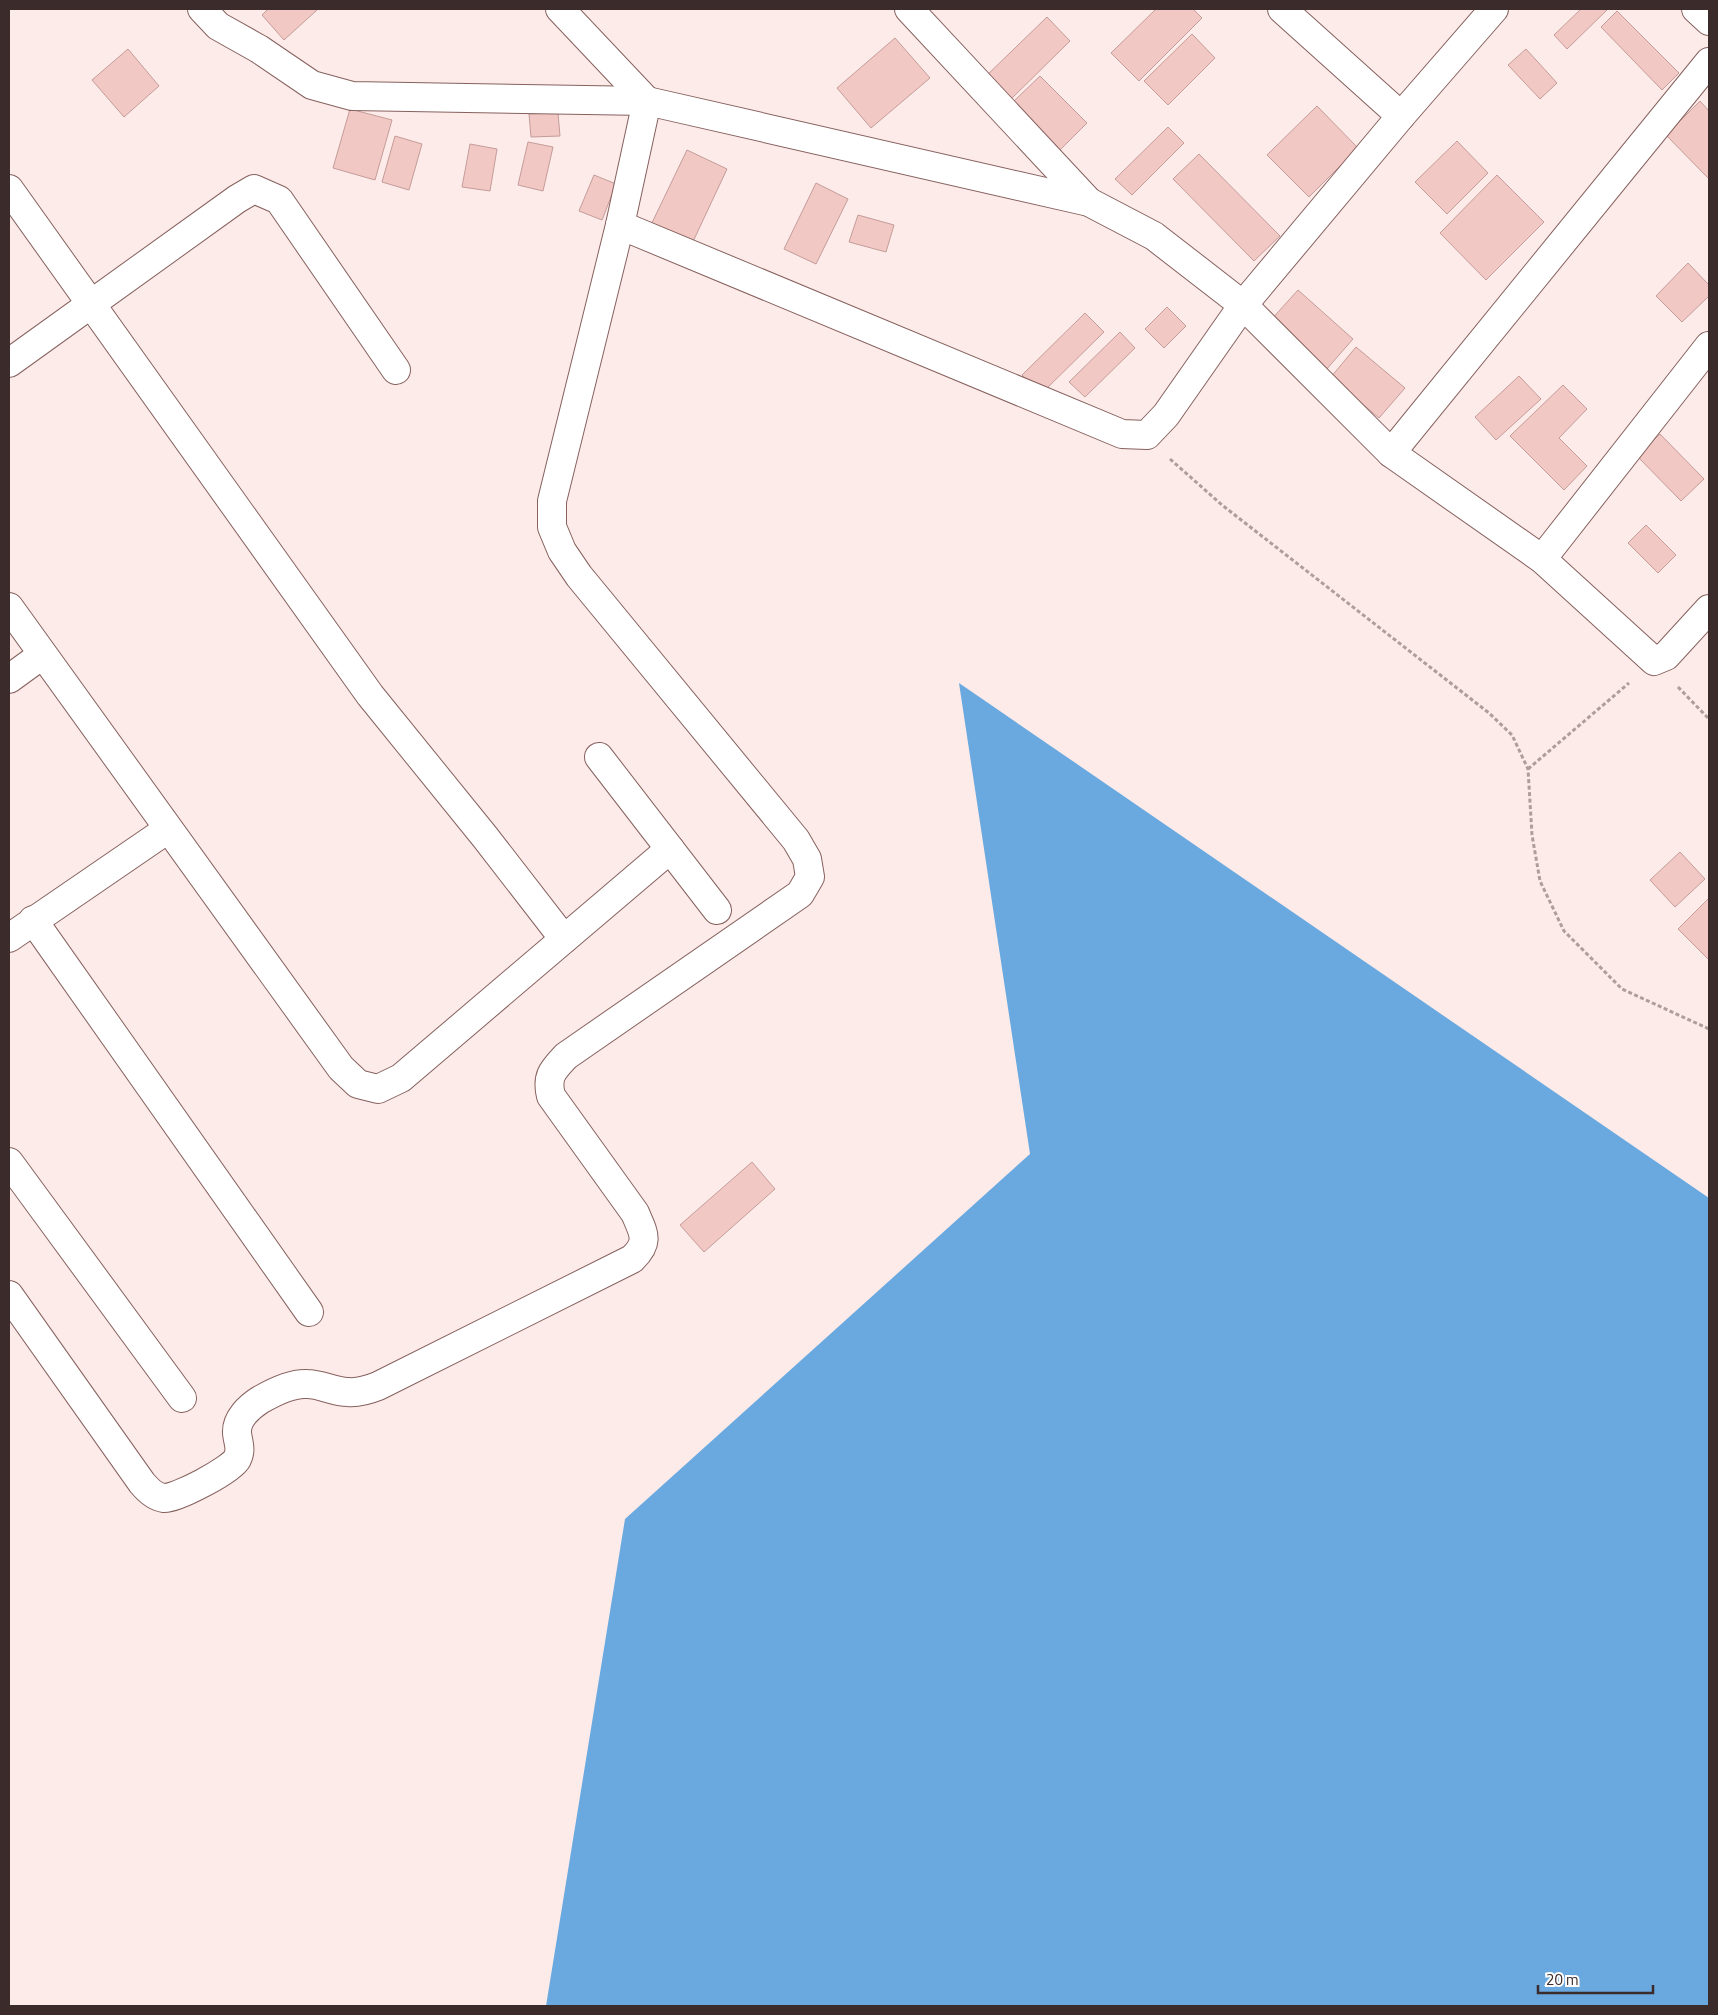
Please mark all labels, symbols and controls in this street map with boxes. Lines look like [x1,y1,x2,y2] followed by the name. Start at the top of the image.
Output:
[1538,1962,1653,1994] scale bar
[1546,1968,1579,1991] text: 20 m

